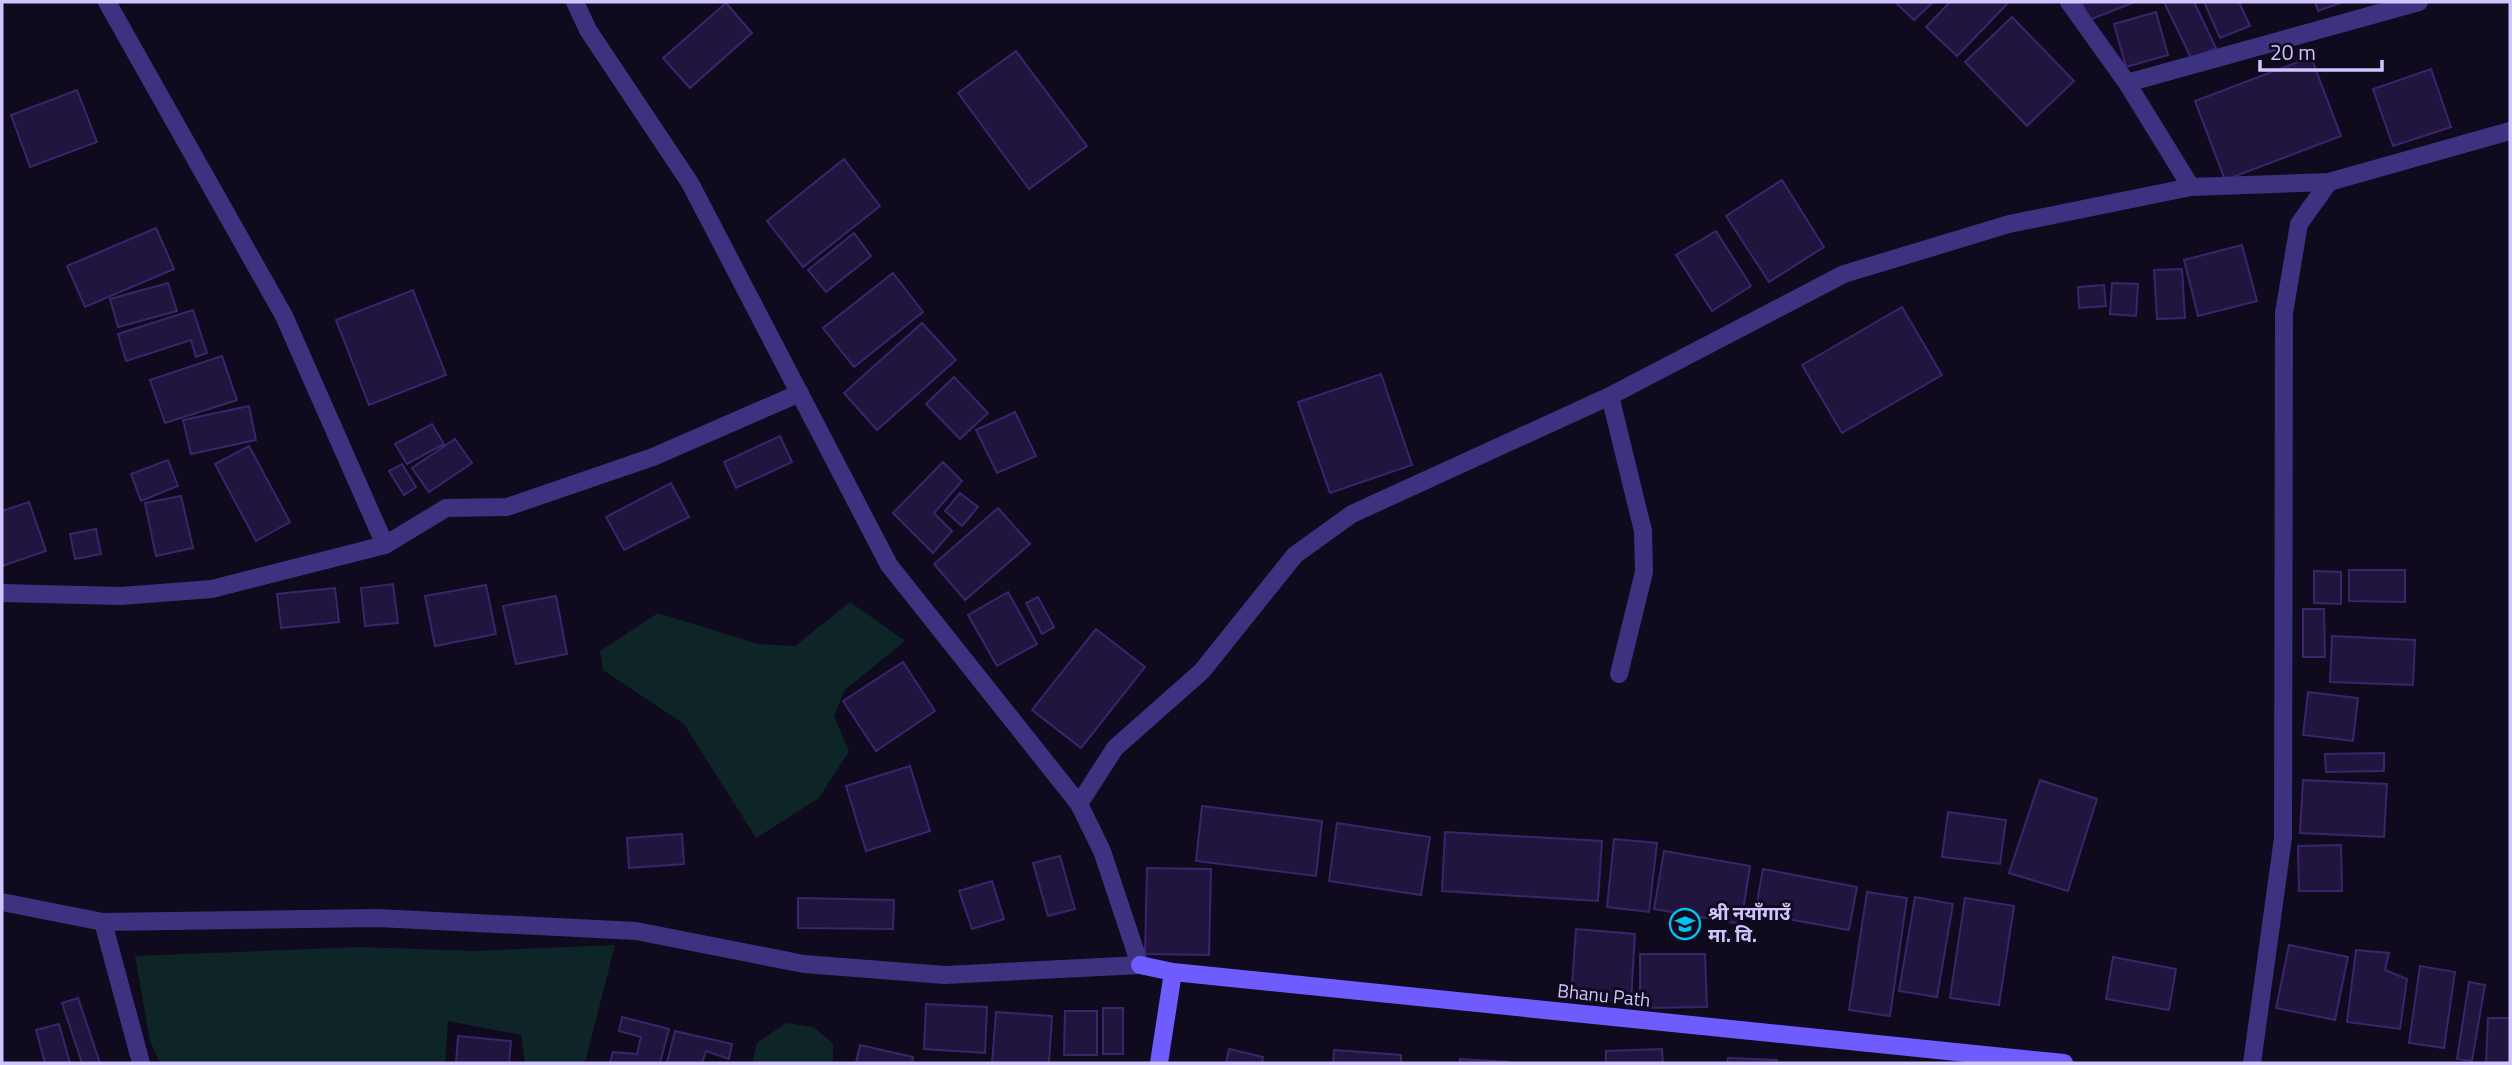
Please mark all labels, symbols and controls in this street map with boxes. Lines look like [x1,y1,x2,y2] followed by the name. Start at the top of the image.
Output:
[2260,28,2382,72] scale bar
[2270,36,2316,68] text: 20 m
[1708,898,1791,949] place label: श्री नयाँगाउँ मा. वि.
[1668,907,1702,941] school or university icon: श्री नयाँगाउँ मा. वि.
[1556,975,1652,1014] street label: Bhanu Path

